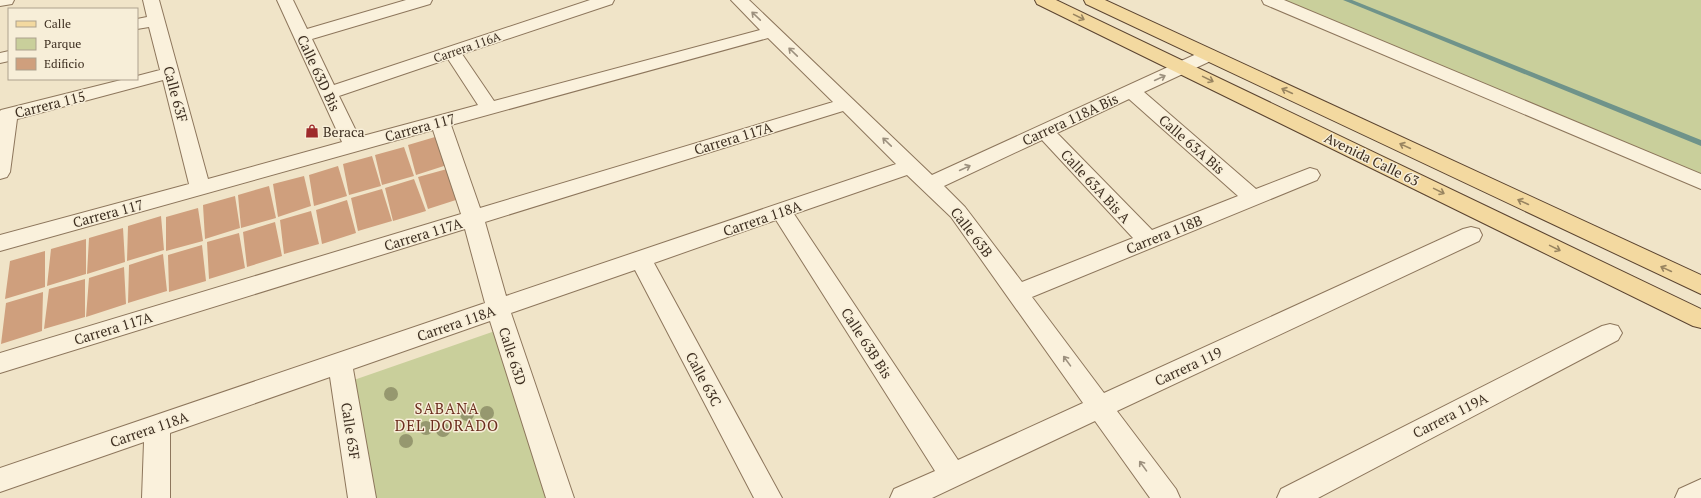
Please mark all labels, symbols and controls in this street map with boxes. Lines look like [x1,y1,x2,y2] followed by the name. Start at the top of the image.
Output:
[8,8,138,80] legend
[751,11,761,21] one-way arrow
[1072,14,1084,21] one-way arrow
[44,16,71,31] text: Calle
[431,28,503,65] street label: Carrera 116A
[293,32,345,114] street label: Calle 63D Bis
[44,36,81,51] text: Parque
[788,47,798,57] one-way arrow
[44,56,85,71] text: Edificio
[159,64,193,124] street label: Calle 63F
[1153,74,1165,81] one-way arrow
[1202,76,1214,84] one-way arrow
[13,86,87,122] street label: Carrera 115
[1282,87,1294,94] one-way arrow
[1019,88,1121,150] street label: Carrera 118A Bis
[383,108,457,146] street label: Carrera 117
[1155,110,1229,178] street label: Calle 63A Bis
[692,117,775,159] street label: Carrera 117A
[323,122,365,141] place label: Beraca
[304,123,320,139] shop icon: Beraca
[1321,128,1423,190] street label: Avenida Calle 63
[882,138,892,147] one-way arrow
[1399,142,1411,149] one-way arrow
[1057,145,1135,227] street label: Calle 63A Bis A
[959,164,971,171] one-way arrow
[1432,188,1444,195] one-way arrow
[71,194,145,232] street label: Carrera 117
[720,196,804,240] street label: Carrera 118A
[1517,198,1529,205] one-way arrow
[947,203,997,261] street label: Calle 63B
[1123,210,1205,258] street label: Carrera 118B
[382,213,465,255] street label: Carrera 117A
[1549,245,1561,252] one-way arrow
[1660,265,1672,272] one-way arrow
[414,301,498,345] street label: Carrera 118A
[837,304,897,382] street label: Calle 63B Bis
[72,307,155,349] street label: Carrera 117A
[495,325,531,387] street label: Calle 63D
[1151,342,1225,390] street label: Carrera 119
[682,349,726,409] street label: Calle 63C
[1063,356,1071,367] one-way arrow
[1409,388,1491,442] street label: Carrera 119A
[395,398,499,435] district label: SABANA DEL DORADO
[337,401,365,461] street label: Calle 63F
[107,407,191,451] street label: Carrera 118A
[1139,461,1147,472] one-way arrow

